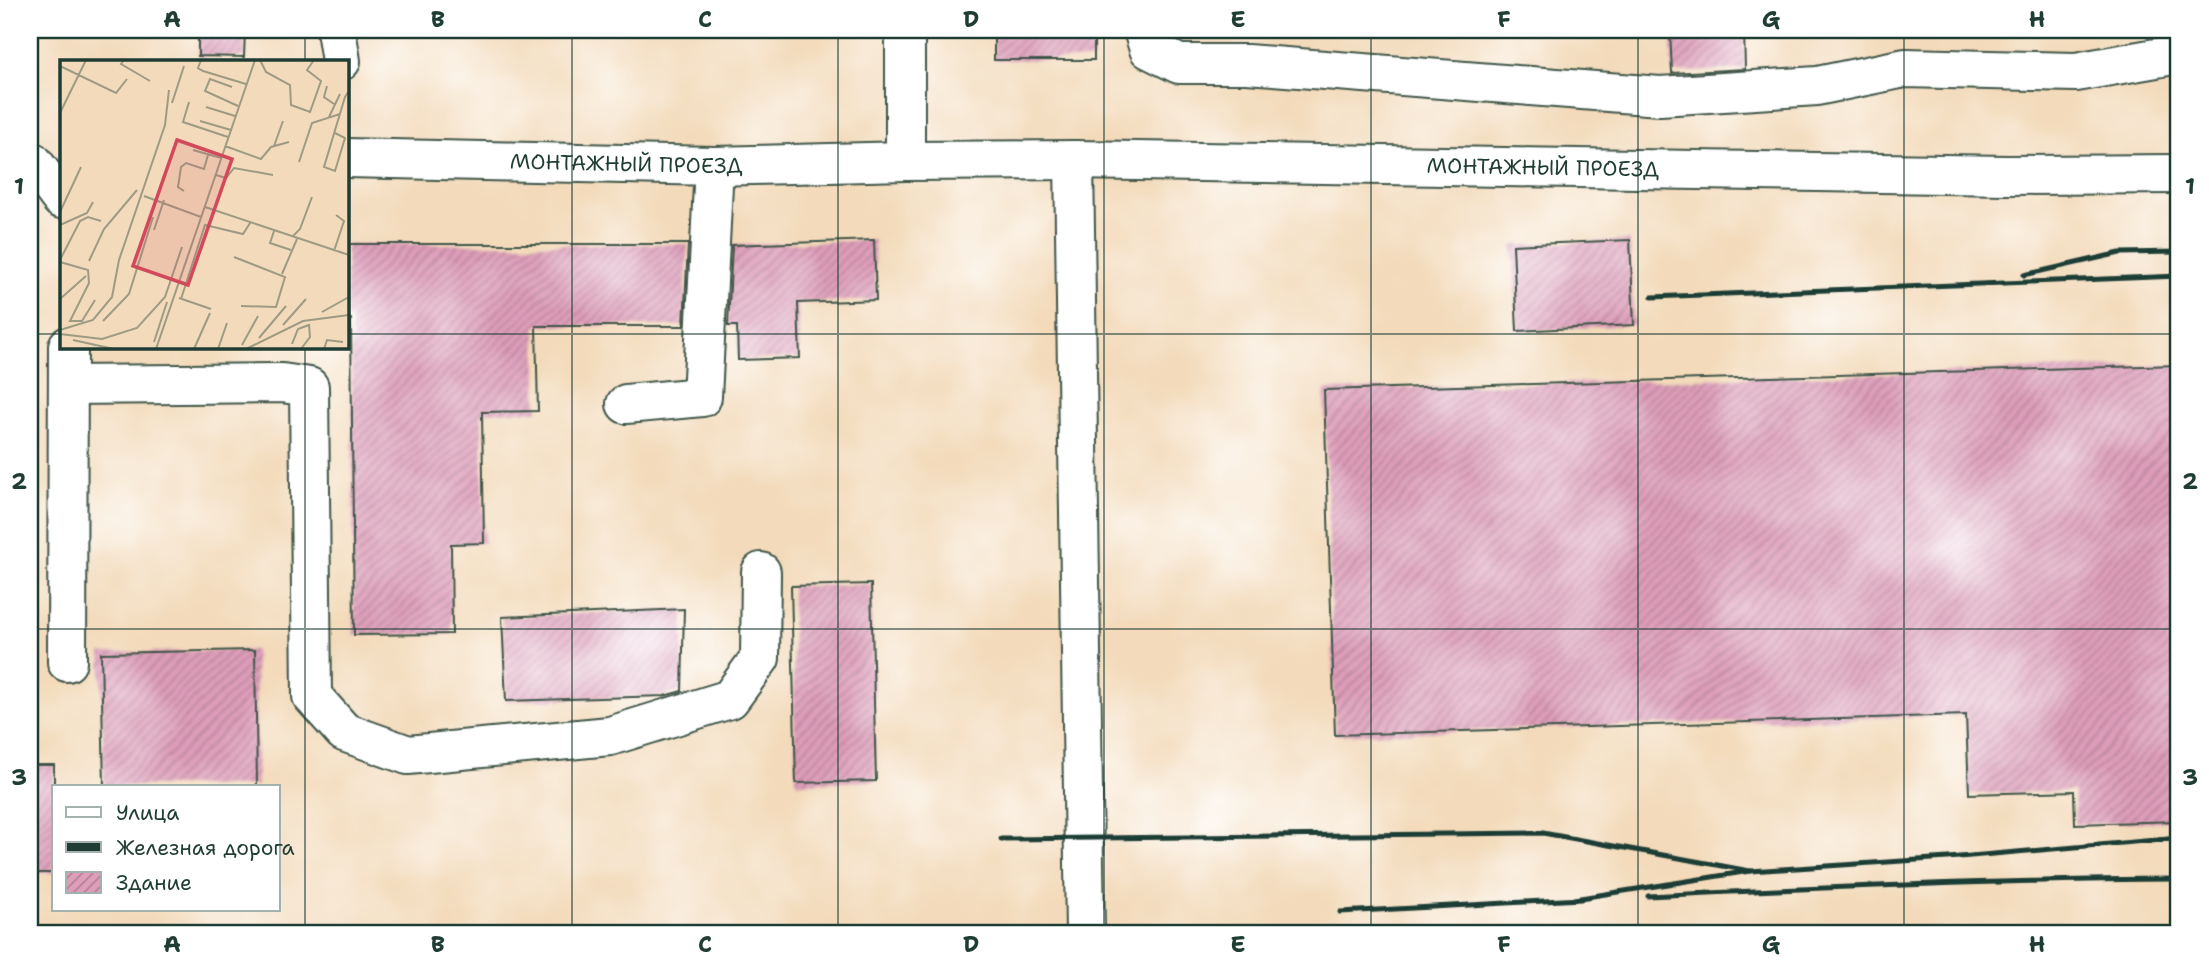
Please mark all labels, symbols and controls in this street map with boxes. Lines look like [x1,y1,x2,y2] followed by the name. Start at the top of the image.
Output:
[163,4,181,34] text: A
[431,4,445,34] text: B
[698,4,712,34] text: C
[963,4,979,34] text: D
[1230,4,1246,34] text: E
[1497,4,1511,34] text: F
[1762,4,1781,34] text: G
[2029,4,2045,34] text: H
[60,60,348,348] inset map
[510,148,743,180] street label: МОНТАЖНЫЙ ПРОЕЗД
[1426,152,1659,183] street label: МОНТАЖНЫЙ ПРОЕЗД
[14,171,24,201] text: 1
[2185,171,2195,201] text: 1
[11,466,27,496] text: 2
[2182,466,2198,496] text: 2
[11,762,27,792] text: 3
[2182,762,2198,792] text: 3
[52,785,280,911] legend
[116,799,179,827] text: Улица
[116,834,295,862] text: Железная дорога
[116,869,192,897] text: Здание
[163,929,181,959] text: A
[431,929,445,959] text: B
[698,929,712,959] text: C
[963,929,979,959] text: D
[1230,929,1246,959] text: E
[1497,929,1511,959] text: F
[1762,929,1781,959] text: G
[2029,929,2045,959] text: H

